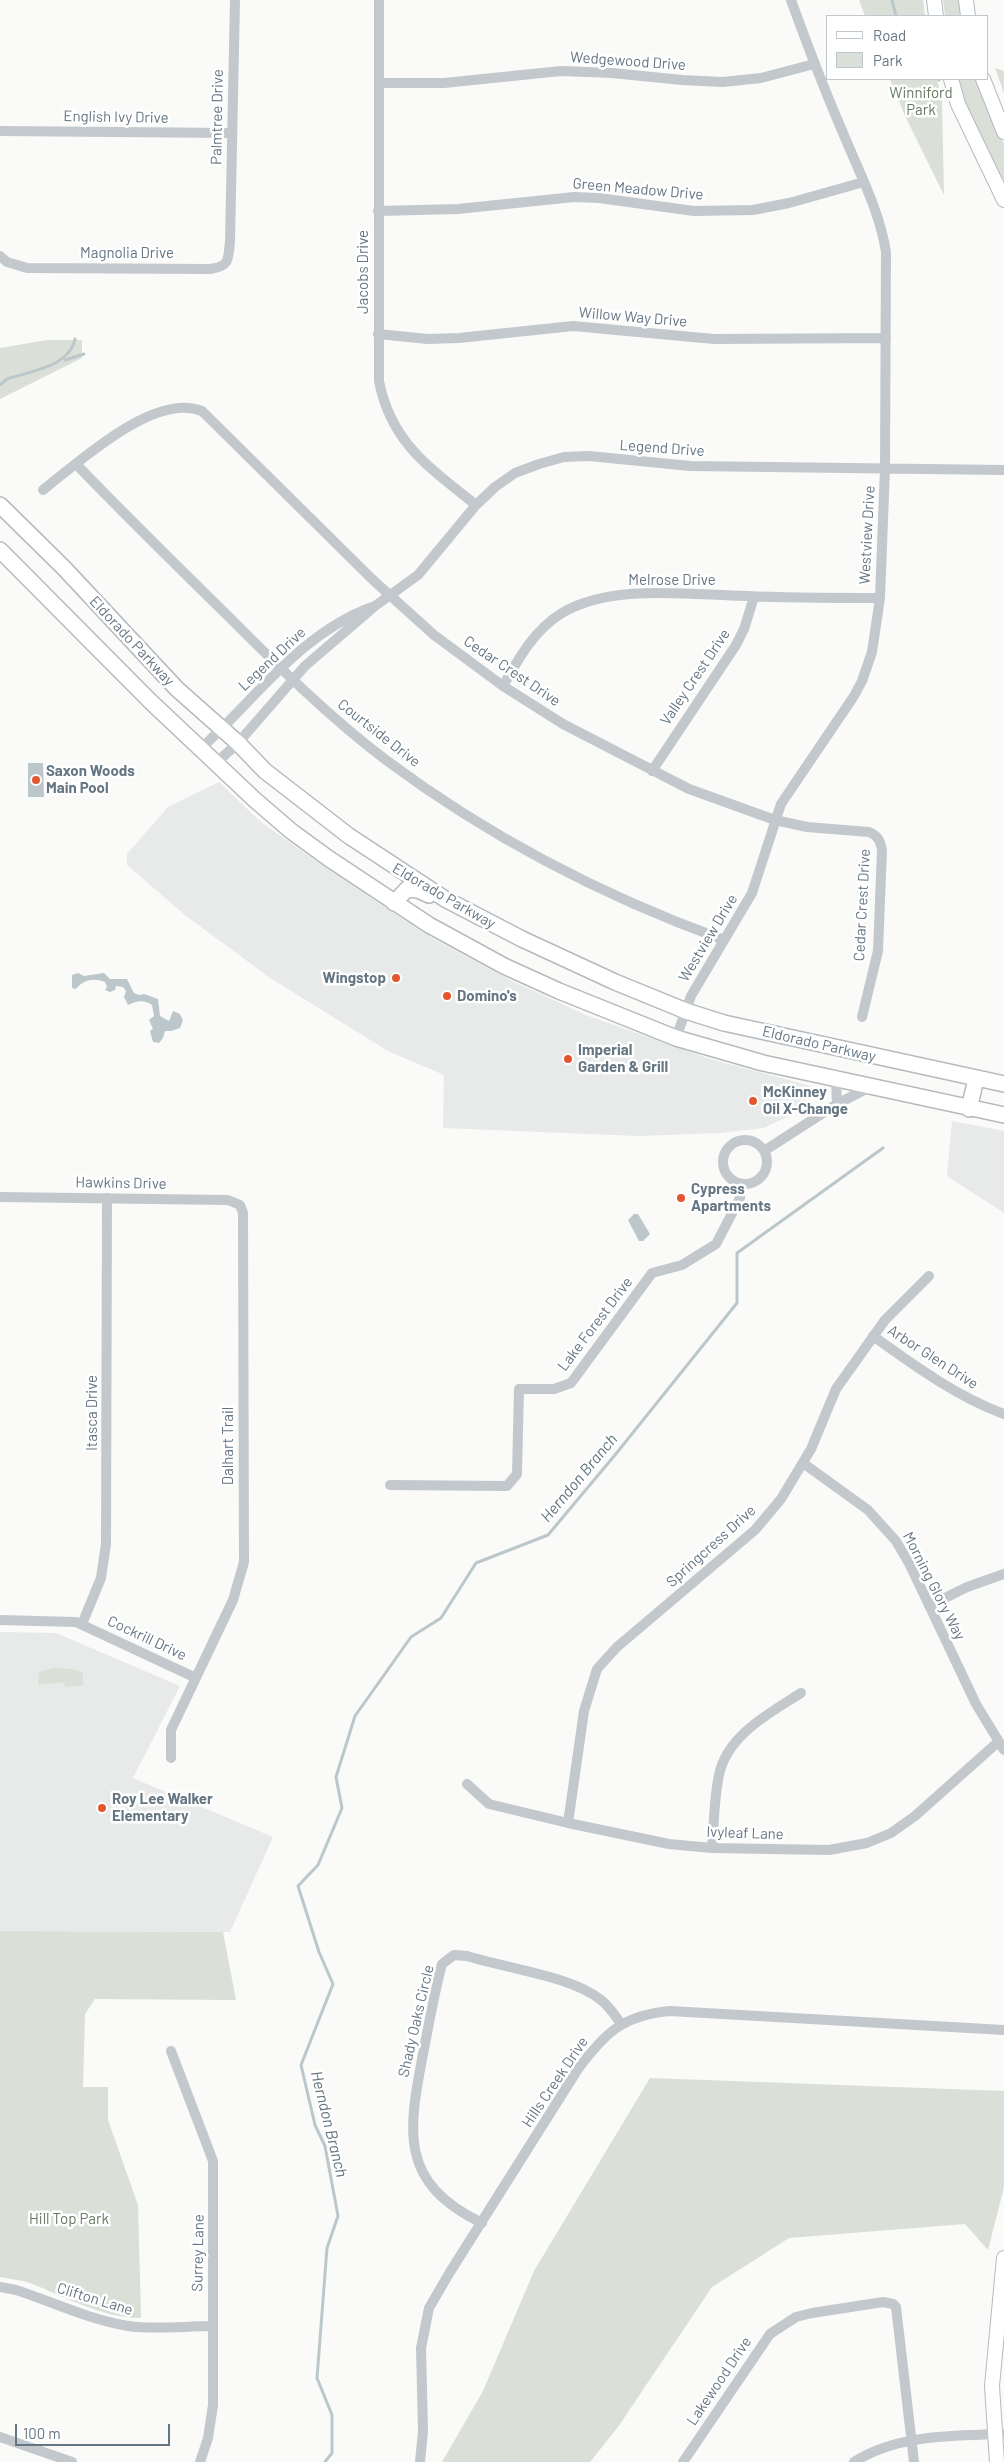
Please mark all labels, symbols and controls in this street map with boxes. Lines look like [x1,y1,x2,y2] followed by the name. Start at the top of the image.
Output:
[826,15,989,80] legend
[873,26,906,44] text: Road
[570,48,686,74] street label: Wedgewood Drive
[873,51,902,69] text: Park
[207,69,227,165] street label: Palmtree Drive
[889,84,953,119] park label: Winniford Park
[63,107,169,127] street label: English Ivy Drive
[572,174,704,204] street label: Green Meadow Drive
[354,230,372,314] street label: Jacobs Drive
[80,244,174,262] street label: Magnolia Drive
[578,303,688,331] street label: Willow Way Drive
[619,436,705,460] street label: Legend Drive
[855,485,879,585] street label: Westview Drive
[628,571,716,589] street label: Melrose Drive
[86,592,178,690] street label: Eldorado Parkway
[235,623,309,695] street label: Legend Drive
[656,626,734,728] street label: Valley Crest Drive
[460,632,564,710] street label: Cedar Crest Drive
[334,695,424,771] street label: Courtside Drive
[46,762,135,797] place label: Saxon Woods Main Pool
[30,774,42,786] marker: Saxon Woods Main Pool
[850,848,874,962] street label: Cedar Crest Drive
[389,859,499,933] street label: Eldorado Parkway
[675,891,741,985] street label: Westview Drive
[323,969,386,987] place label: Wingstop
[390,972,402,984] marker: Wingstop
[457,987,517,1005] place label: Domino's
[441,990,453,1002] marker: Domino's
[760,1022,878,1066] street label: Eldorado Parkway
[578,1041,668,1076] place label: Imperial Garden & Grill
[562,1053,574,1065] marker: Imperial Garden & Grill
[763,1083,848,1118] place label: McKinney Oil X-Change
[747,1095,759,1107] marker: McKinney Oil X-Change
[75,1173,167,1193] street label: Hawkins Drive
[691,1180,771,1215] place label: Cypress Apartments
[675,1192,687,1204] marker: Cypress Apartments
[554,1274,636,1374] street label: Lake Forest Drive
[884,1321,982,1393] street label: Arbor Glen Drive
[83,1375,101,1451] street label: Itasca Drive
[219,1407,237,1485] street label: Dalhart Trail
[537,1430,621,1526] water label: Herndon Branch
[663,1501,759,1591] street label: Springcress Drive
[899,1529,969,1643] street label: Morning Glory Way
[105,1612,189,1664] street label: Cockrill Drive
[112,1790,213,1825] place label: Roy Lee Walker Elementary
[96,1802,108,1814] marker: Roy Lee Walker Elementary
[706,1823,784,1843] street label: Ivyleaf Lane
[394,1963,438,2079] street label: Shady Oaks Circle
[518,2033,592,2131] street label: Hills Creek Drive
[306,2069,352,2179] water label: Herndon Branch
[29,2210,109,2228] park label: Hill Top Park
[188,2214,208,2292] street label: Surrey Lane
[55,2279,135,2319] street label: Clifton Lane
[683,2333,755,2429] street label: Lakewood Drive
[18,2414,172,2446] scale bar
[23,2424,61,2442] text: 100 m

